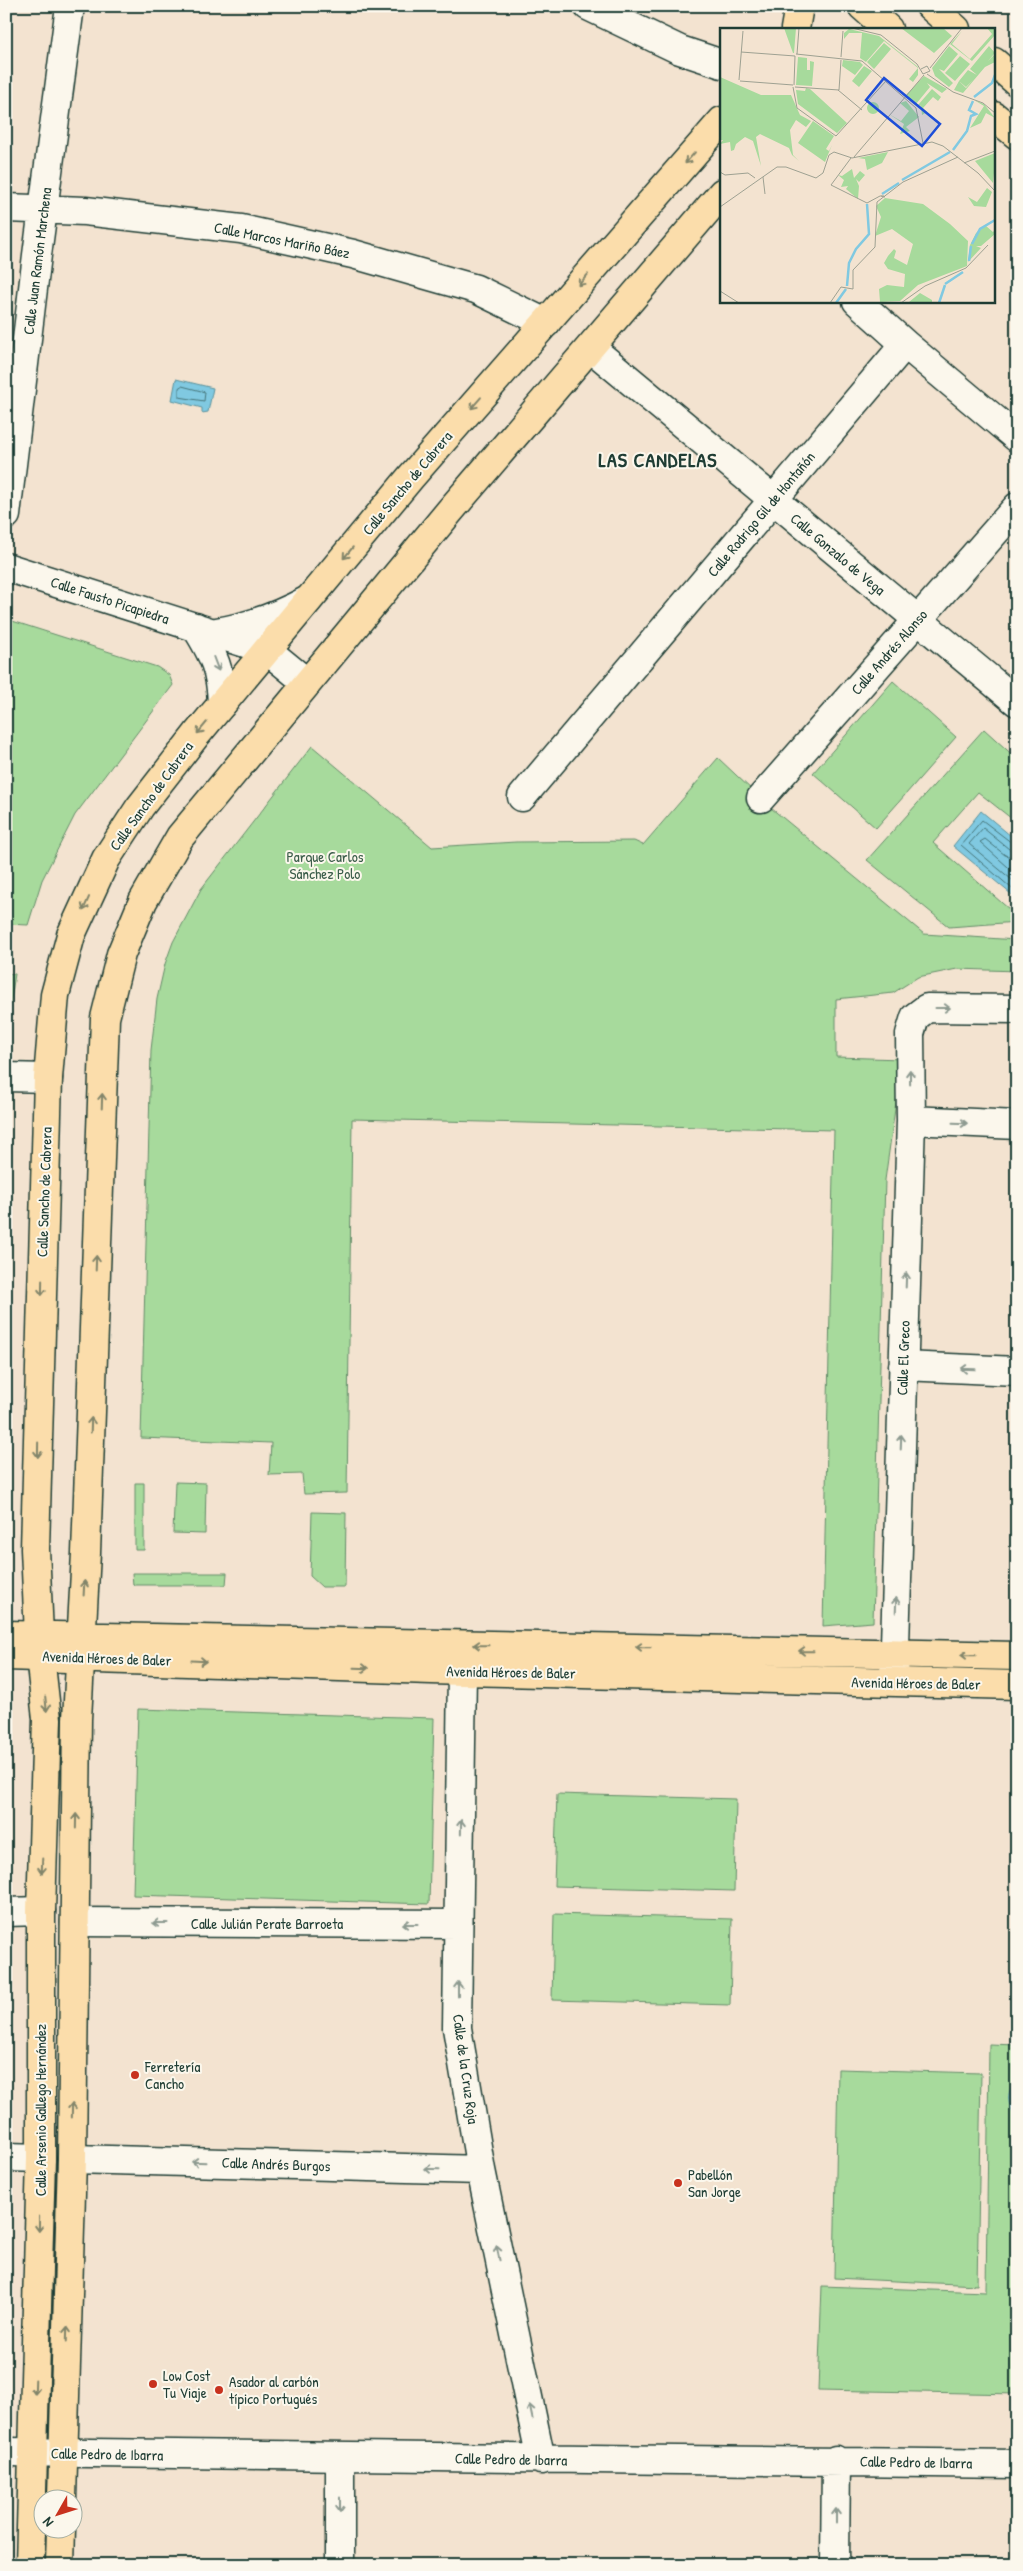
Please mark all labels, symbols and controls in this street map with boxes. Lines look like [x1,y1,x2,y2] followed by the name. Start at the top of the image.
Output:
[720,28,996,302] inset map
[684,151,695,164] one-way arrow
[18,186,56,336] street label: Calle Juan Ramón Marchena
[212,217,352,264] street label: Calle Marcos Mariño Báez
[577,274,588,287] one-way arrow
[470,396,481,409] one-way arrow
[357,426,457,540] street label: Calle Sancho de Cabrera
[598,446,718,473] district label: LAS CANDELAS
[702,447,820,581] street label: Calle Rodrigo Gil de Hontañón
[786,508,890,600] street label: Calle Gonzalo de Vega
[342,546,353,559] one-way arrow
[48,571,172,629] street label: Calle Fausto Picapiedra
[846,605,932,699] street label: Calle Andrés Alonso
[212,656,221,671] one-way arrow
[197,721,208,734] one-way arrow
[104,737,198,855] street label: Calle Sancho de Cabrera
[287,846,364,884] park label: Parque Carlos Sánchez Polo
[80,896,90,911] one-way arrow
[934,1003,950,1013] one-way arrow
[905,1069,915,1086] one-way arrow
[97,1093,107,1109] one-way arrow
[951,1119,967,1128] one-way arrow
[31,1127,57,1257] street label: Calle Sancho de Cabrera
[92,1255,101,1271] one-way arrow
[901,1272,911,1288] one-way arrow
[37,1280,47,1296] one-way arrow
[891,1320,915,1396] street label: Calle El Greco
[960,1364,976,1374] one-way arrow
[86,1418,95,1434] one-way arrow
[896,1435,906,1451] one-way arrow
[33,1442,42,1458] one-way arrow
[80,1580,89,1596] one-way arrow
[891,1597,901,1614] one-way arrow
[473,1640,489,1650] one-way arrow
[635,1643,651,1652] one-way arrow
[42,1645,172,1671] street label: Avenida Héroes de Baler
[798,1647,814,1656] one-way arrow
[960,1650,976,1660] one-way arrow
[190,1656,207,1666] one-way arrow
[446,1660,576,1684] street label: Avenida Héroes de Baler
[352,1663,369,1673] one-way arrow
[851,1671,981,1695] street label: Avenida Héroes de Baler
[41,1696,51,1712] one-way arrow
[71,1813,81,1830] one-way arrow
[456,1819,466,1835] one-way arrow
[38,1858,47,1874] one-way arrow
[191,1913,343,1934] street label: Calle Julián Perate Barroeta
[152,1918,168,1927] one-way arrow
[402,1919,418,1929] one-way arrow
[453,1981,463,1998] one-way arrow
[448,2013,484,2125] street label: Calle de la Cruz Roja
[30,2023,51,2196] street label: Calle Arsenio Gallego Hernández
[144,2056,200,2094] place label: Ferretería Cancho
[129,2069,141,2081] marker: Ferretería Cancho
[68,2102,77,2118] one-way arrow
[221,2152,331,2176] street label: Calle Andrés Burgos
[192,2157,208,2167] one-way arrow
[424,2164,440,2173] one-way arrow
[688,2164,741,2202] place label: Pabellón San Jorge
[672,2177,684,2189] marker: Pabellón San Jorge
[34,2216,44,2232] one-way arrow
[493,2245,502,2261] one-way arrow
[62,2326,71,2342] one-way arrow
[163,2365,211,2403] place label: Low Cost Tu Viaje
[229,2371,319,2409] place label: Asador al carbón típico Portugués
[30,2378,39,2394] one-way arrow
[147,2378,159,2390] marker: Low Cost Tu Viaje
[213,2384,225,2396] marker: Asador al carbón típico Portugués
[526,2405,535,2421] one-way arrow
[51,2443,164,2465] street label: Calle Pedro de Ibarra
[455,2448,568,2470] street label: Calle Pedro de Ibarra
[860,2451,973,2473] street label: Calle Pedro de Ibarra
[32,2488,82,2538] north arrow
[335,2497,345,2513] one-way arrow
[831,2508,841,2524] one-way arrow
[37,2513,57,2531] text: N

